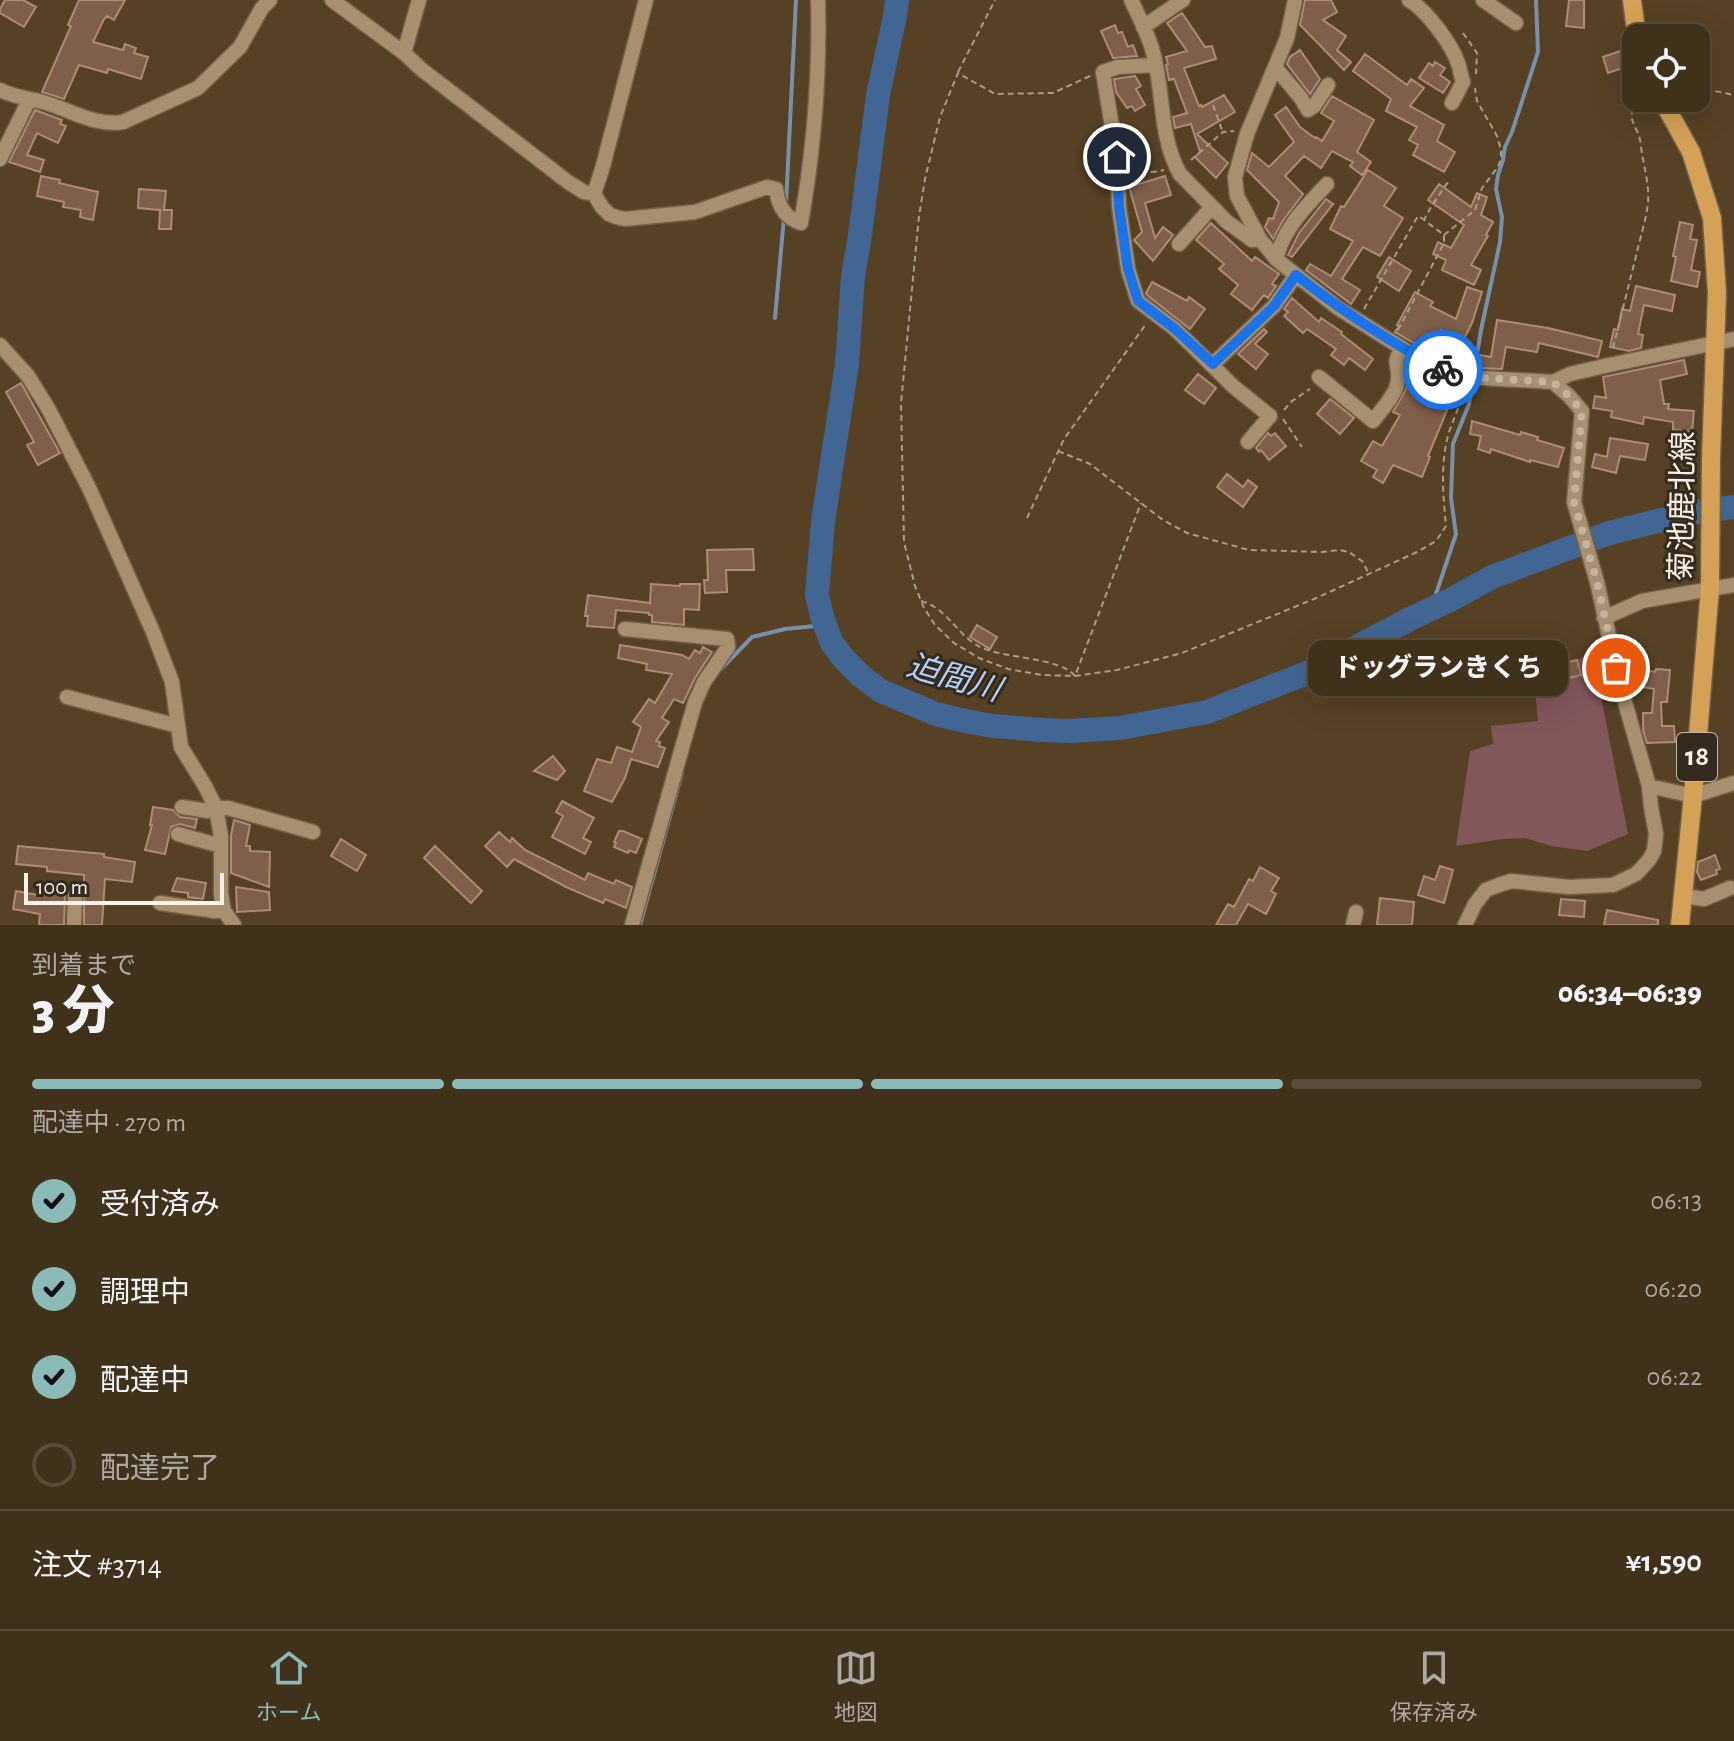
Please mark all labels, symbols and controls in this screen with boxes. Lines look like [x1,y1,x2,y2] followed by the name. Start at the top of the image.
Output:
[1622,24,1710,112] map controls
[1622,24,1710,112] button: locate
[1083,123,1151,191] pin
[1095,135,1139,179] icon: home
[1403,330,1483,410] courier
[1421,348,1465,392] icon: bike
[1665,431,1699,581] street label: 菊池鹿北線
[1582,634,1650,702] pin
[1308,640,1568,696] callout: ドッグランきくち
[1594,646,1638,690] icon: bag
[903,648,1008,707] water label: 迫間川
[1334,655,1542,681] text: ドッグランきくち
[1677,733,1717,781] road number: 18
[24,869,224,905] scale bar
[36,876,88,898] text: 100 m
[32,953,136,979] text: 到着まで
[1558,978,1702,1008] text: 06:34–06:39
[32,986,114,1038] text: 3 分
[32,1110,186,1136] text: 配達中 · 270 m
[32,1179,76,1223] icon: check
[1650,1188,1702,1214] text: 06:13
[100,1190,220,1220] text: 受付済み
[32,1267,76,1311] icon: check
[1645,1276,1702,1302] text: 06:20
[100,1278,190,1308] text: 調理中
[32,1355,76,1399] icon: check
[1646,1364,1702,1390] text: 06:22
[100,1366,190,1396] text: 配達中
[100,1454,220,1484] text: 配達完了
[1625,1547,1702,1577] text: ¥1,590
[32,1551,162,1581] text: 注文 #3714
[256,1646,321,1726] tab: ホーム
[834,1646,878,1726] tab: 地図
[1390,1646,1478,1726] tab: 保存済み

